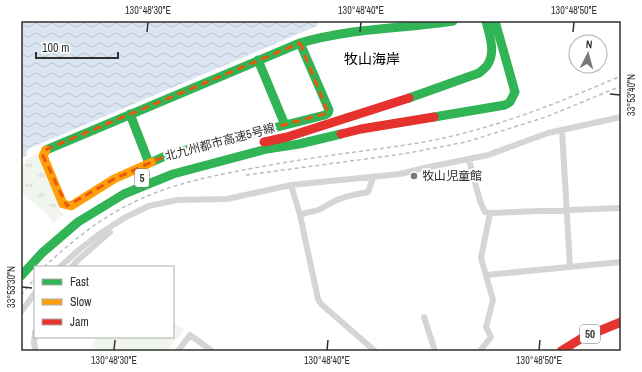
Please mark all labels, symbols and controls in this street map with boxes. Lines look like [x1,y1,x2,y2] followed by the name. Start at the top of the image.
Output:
[125,4,171,17] text: 130°48'30"E
[338,4,384,17] text: 130°48'40"E
[551,4,597,17] text: 130°48'50"E
[36,34,118,60] scale bar
[568,34,608,74] north arrow
[585,37,593,51] text: N
[42,40,69,56] text: 100 m
[344,50,400,68] district label: 牧山海岸
[625,74,638,116] text: 33°53'40"N
[163,120,277,164] street label: 北九州都市高速5号線
[422,168,482,184] place label: 牧山児童館
[135,169,149,187] road number: 5
[409,171,419,181] marker: 牧山児童館
[5,266,18,308] text: 33°53'30"N
[34,266,174,338] legend
[70,274,89,290] text: Fast
[70,294,92,310] text: Slow
[70,314,89,330] text: Jam
[580,325,600,343] road number: 50
[91,354,137,367] text: 130°48'30"E
[304,354,350,367] text: 130°48'40"E
[516,354,562,367] text: 130°48'50"E

